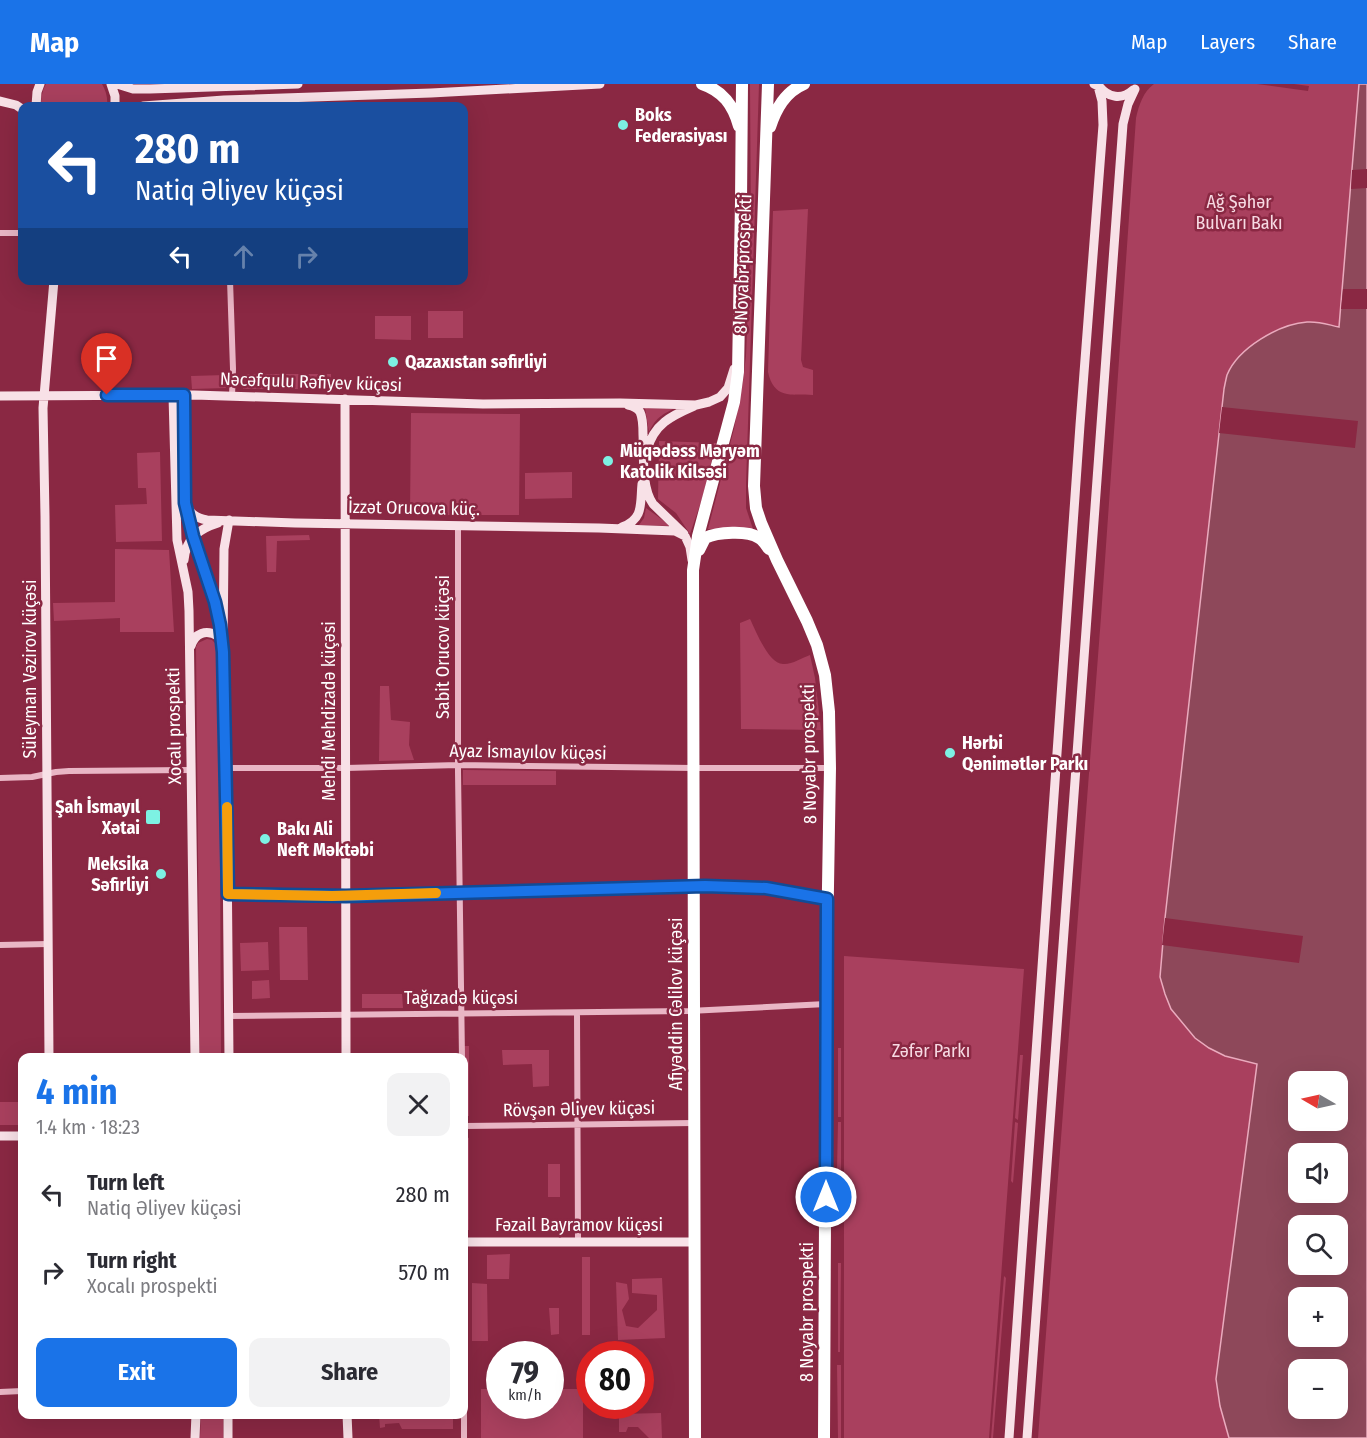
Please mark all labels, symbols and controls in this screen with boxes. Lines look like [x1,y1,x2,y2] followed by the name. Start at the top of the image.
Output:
[30,26,79,59] text: Map
[1131,29,1167,55] text: Map
[1200,29,1255,55] text: Layers
[1288,29,1337,55] text: Share
[635,104,727,147] place label: Boks Federasiyası
[616,118,630,132] marker: Boks Federasiyası
[135,124,240,174] text: 280 m
[36,126,114,204] icon: left
[135,175,344,207] text: Natiq Əliyev küçəsi
[1195,191,1283,234] park label: Ağ Şəhər Bulvarı Bakı
[730,194,756,334] street label: 8 Noyabr prospekti
[164,240,197,273] icon: left
[227,240,260,273] icon: ahead
[290,240,323,273] icon: right
[81,333,132,395] pin
[90,342,123,375] icon: arrive
[405,351,547,373] place label: Qazaxıstan səfirliyi
[386,355,400,369] marker: Qazaxıstan səfirliyi
[220,368,402,396] street label: Nəcəfqulu Rəfiyev küçəsi
[620,440,760,483] place label: Müqədəss Məryəm Katolik Kilsəsi
[601,454,615,468] marker: Müqədəss Məryəm Katolik Kilsəsi
[348,496,480,520] street label: İzzət Orucova küç.
[432,575,454,719] street label: Sabit Orucov küçəsi
[19,579,41,759] street label: Süleyman Vəzirov küçəsi
[318,621,340,801] street label: Mehdi Mehdizadə küçəsi
[162,667,186,785] street label: Xocalı prospekti
[797,684,821,824] street label: 8 Noyabr prospekti
[962,732,1088,775] place label: Hərbi Qənimətlər Parkı
[449,740,607,764] street label: Ayaz İsmayılov küçəsi
[943,746,957,760] marker: Hərbi Qənimətlər Parkı
[55,796,140,839] place label: Şah İsmayıl Xətai
[144,808,162,826] marker: Şah İsmayıl Xətai
[277,818,374,861] place label: Bakı Ali Neft Məktəbi
[258,832,272,846] marker: Bakı Ali Neft Məktəbi
[87,853,149,896] place label: Meksika Səfirliyi
[154,867,168,881] marker: Meksika Səfirliyi
[665,917,687,1091] street label: Afiyəddin Cəlilov küçəsi
[404,987,518,1009] street label: Tağızadə küçəsi
[892,1040,970,1062] park label: Zəfər Parkı
[36,1070,118,1114] text: 4 min
[1288,1071,1348,1131] north arrow
[1288,1071,1348,1419] map controls
[387,1073,450,1136] button: close
[503,1097,655,1121] street label: Rövşən Əliyev küçəsi
[36,1115,140,1139] text: 1.4 km · 18:23
[1288,1143,1348,1203] button: sound
[794,1165,858,1229] position arrow
[87,1169,165,1196] text: Turn left
[36,1178,69,1211] icon: left
[396,1181,450,1208] text: 280 m
[87,1196,242,1220] text: Natiq Əliyev küçəsi
[495,1214,663,1236] street label: Fəzail Bayramov küçəsi
[1288,1215,1348,1275] button: search
[796,1242,818,1382] street label: 8 Noyabr prospekti
[87,1247,176,1274] text: Turn right
[36,1256,69,1289] icon: right
[398,1259,450,1286] text: 570 m
[87,1274,218,1298] text: Xocalı prospekti
[1288,1287,1348,1347] button: +
[36,1338,237,1407] button: Exit
[249,1338,450,1407] button: Share
[576,1341,654,1419] speed limit sign: 80
[511,1355,539,1391] text: 79
[1288,1359,1348,1419] button: −
[508,1386,542,1404] text: km/h

